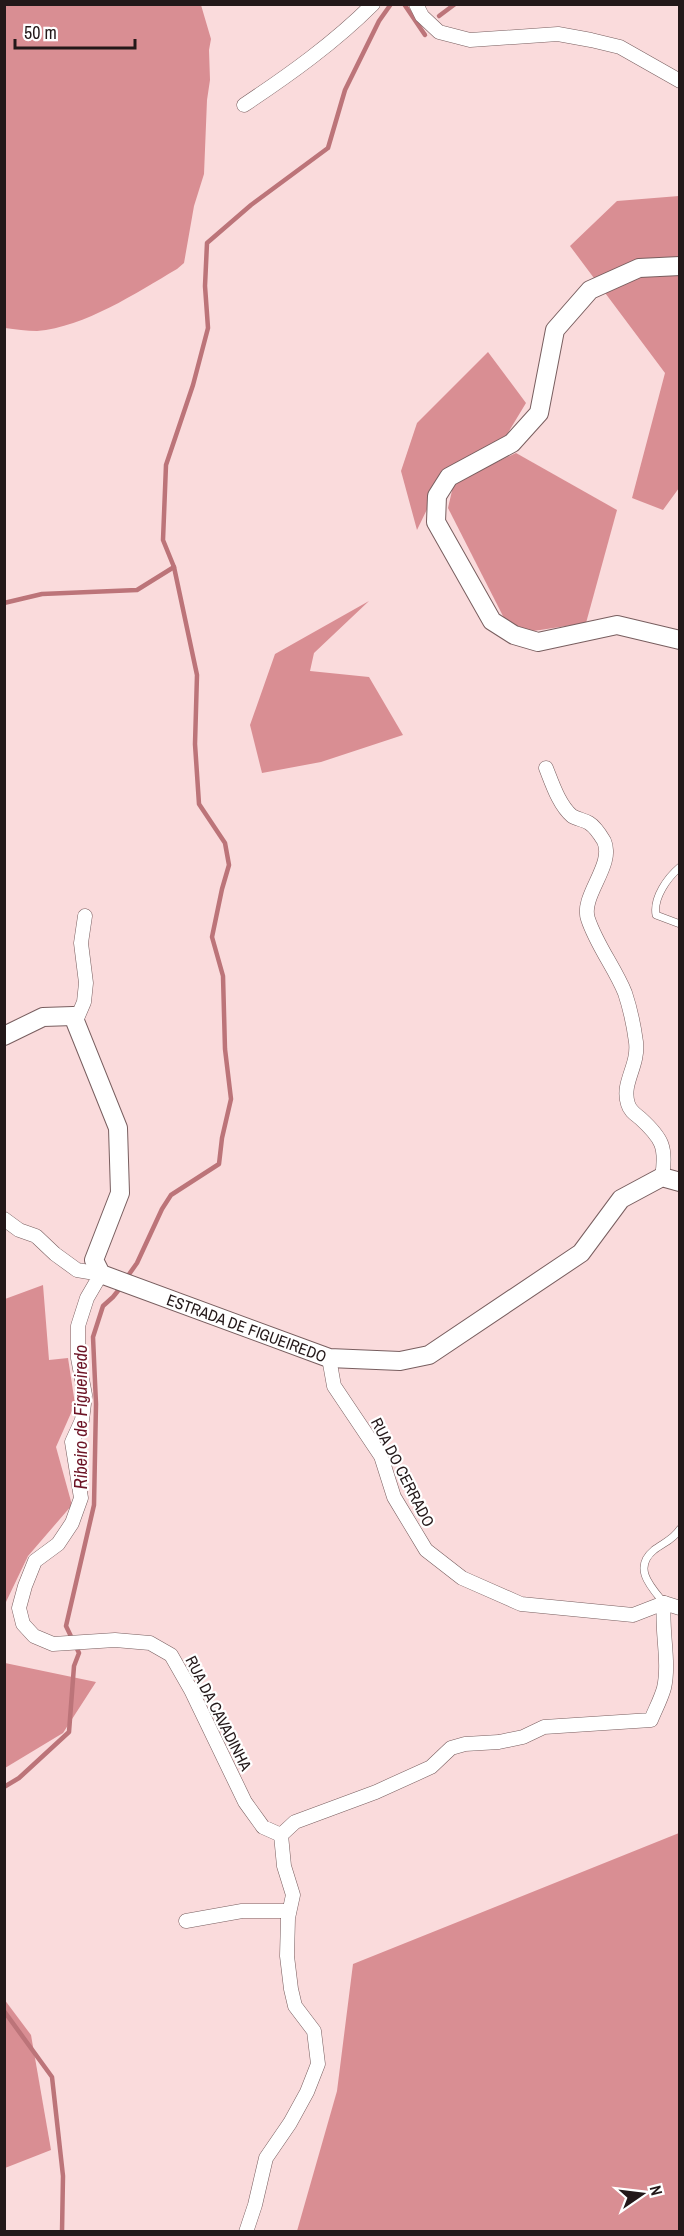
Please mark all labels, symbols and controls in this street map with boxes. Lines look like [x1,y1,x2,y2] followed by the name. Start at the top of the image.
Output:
[15,12,135,50] scale bar
[24,20,57,45] text: 50 m
[164,1288,330,1367] street label: ESTRADA DE FIGUEIREDO
[68,1345,93,1489] water label: Ribeiro de Figueiredo
[366,1414,440,1530] street label: RUA DO CERRADO
[181,1652,258,1775] street label: RUA DA CAVADINHA
[612,2164,672,2224] north arrow
[645,2183,668,2198] text: N

